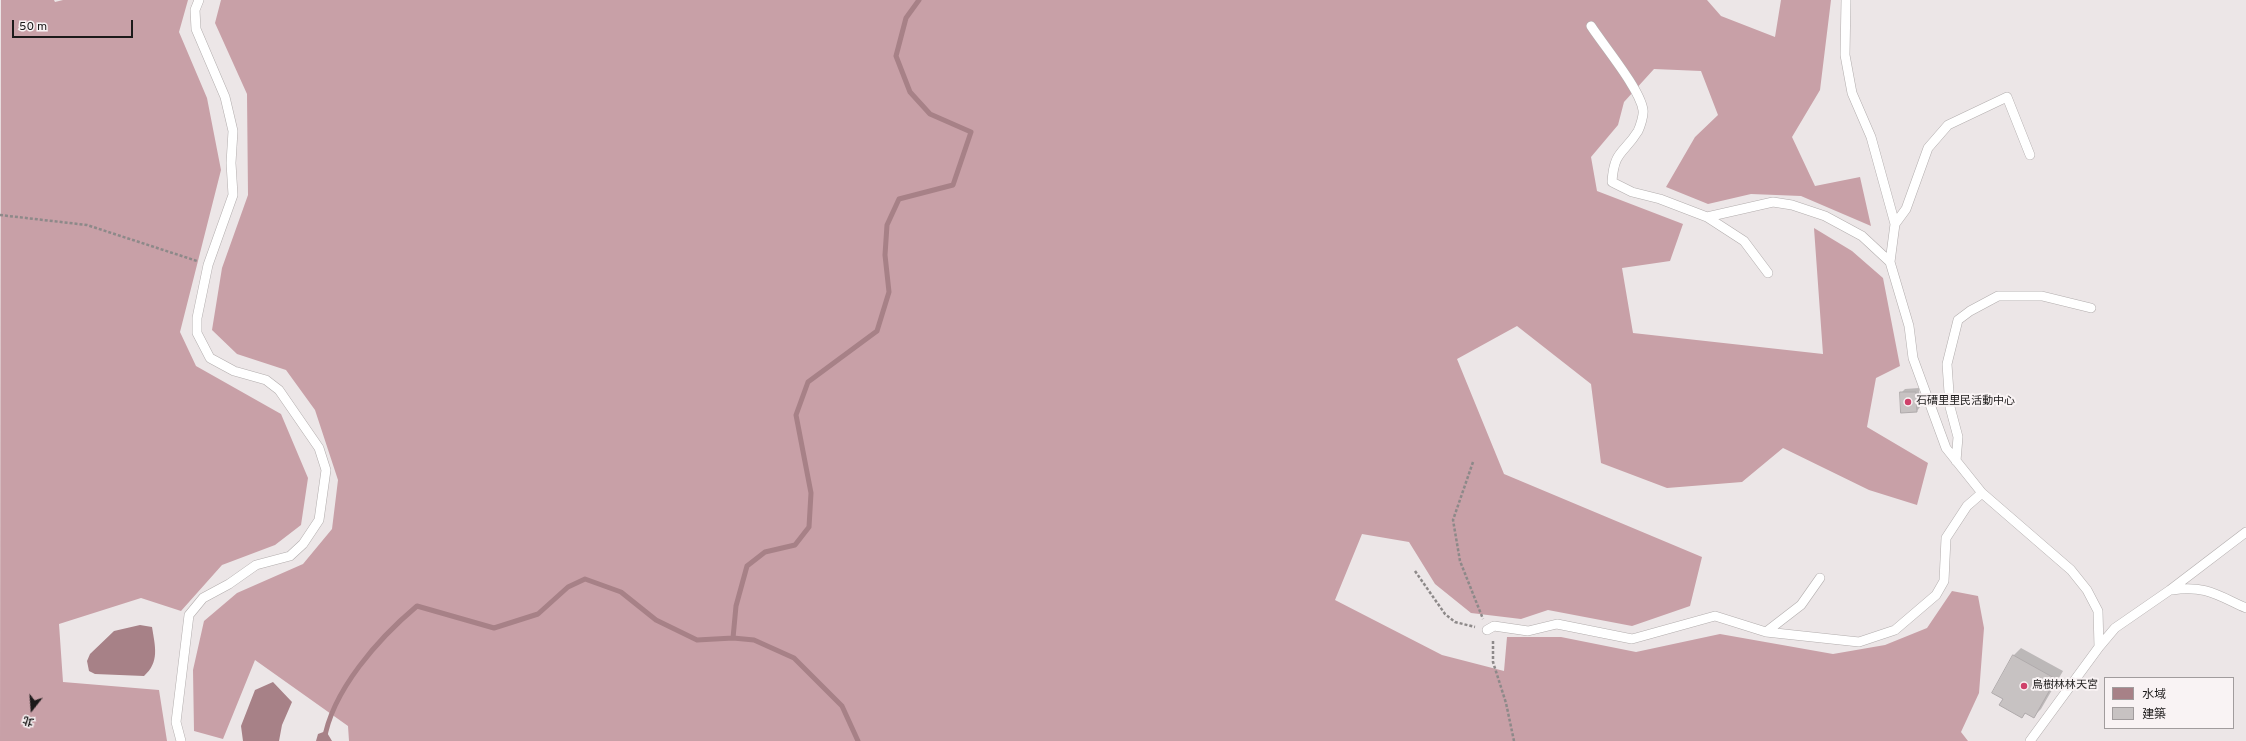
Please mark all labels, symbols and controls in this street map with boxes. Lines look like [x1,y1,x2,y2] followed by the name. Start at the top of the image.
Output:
[14,12,135,38] scale bar
[19,19,47,35] text: 50 m
[1916,395,2015,409] place label: 石𥕢里里民活動中心
[1903,397,1913,407] marker: 石𥕢里里民活動中心
[2104,677,2234,729] legend
[2032,679,2098,693] place label: 烏樹林林天宮
[2019,681,2029,691] marker: 烏樹林林天宮
[2142,687,2166,703] text: 水域
[12,689,52,729] north arrow
[2142,707,2166,723] text: 建築
[21,712,36,729] text: 北

